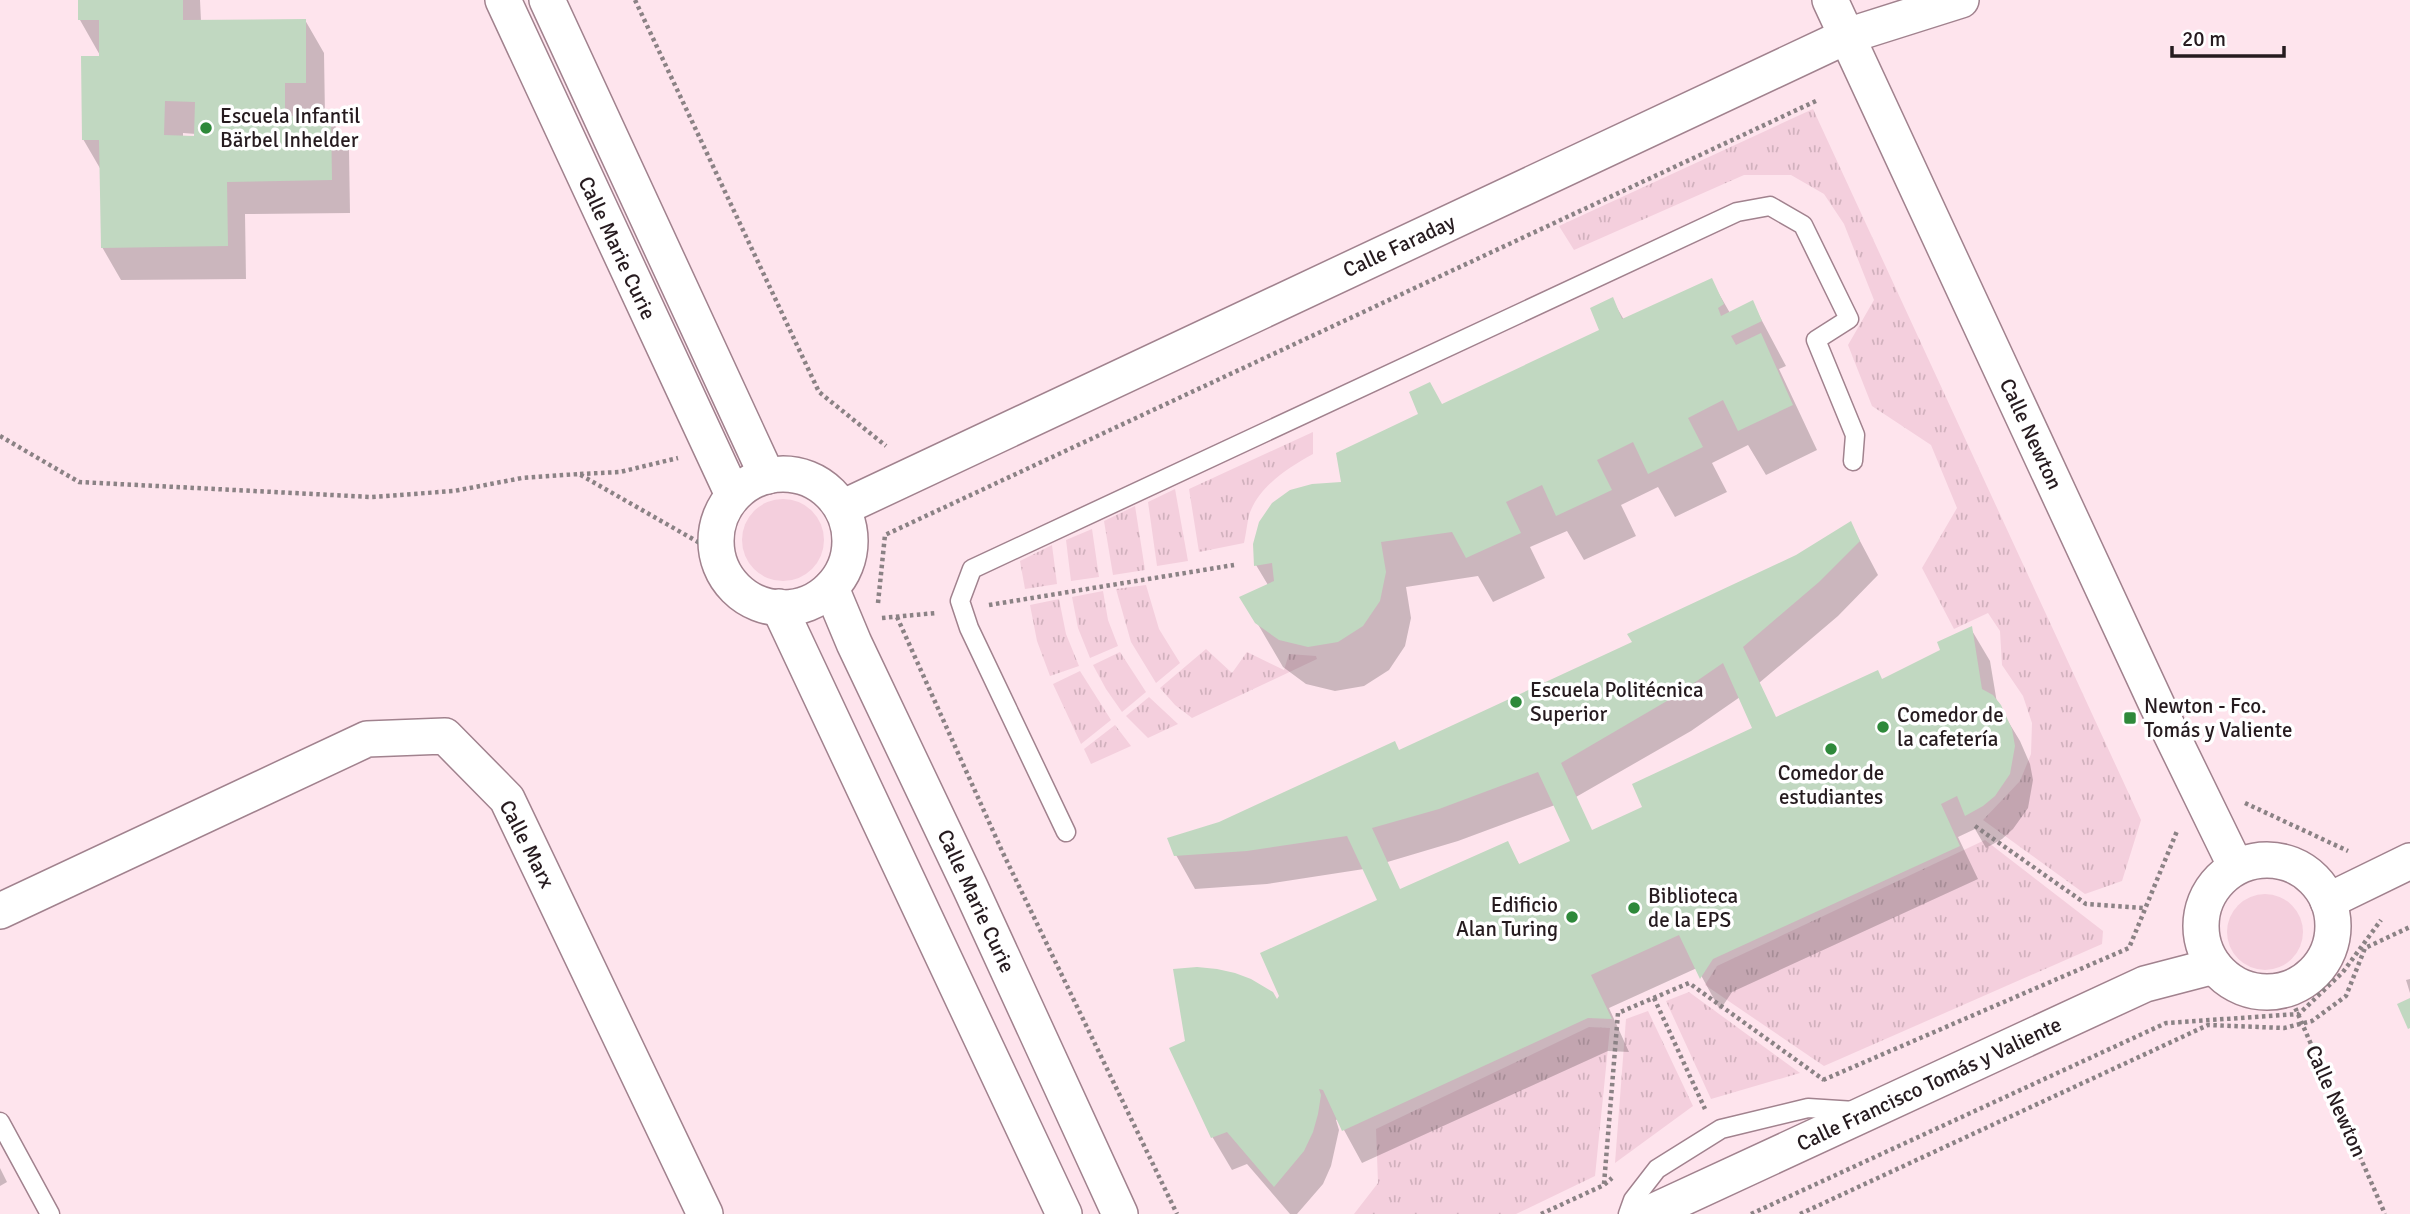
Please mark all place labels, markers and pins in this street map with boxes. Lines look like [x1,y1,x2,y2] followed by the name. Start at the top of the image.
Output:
[220,103,361,153] place label: Escuela Infantil Bärbel Inhelder
[198,120,214,136] marker: Escuela Infantil Bärbel Inhelder
[1530,677,1704,727] place label: Escuela Politécnica Superior
[2144,693,2292,743] place label: Newton - Fco. Tomás y Valiente
[1508,694,1524,710] marker: Escuela Politécnica Superior
[1897,702,2004,752] place label: Comedor de la cafetería
[2122,710,2138,726] marker: Newton - Fco. Tomás y Valiente
[1875,719,1891,735] marker: Comedor de la cafetería
[1823,741,1839,757] marker: Comedor de estudiantes
[1778,760,1884,810] place label: Comedor de estudiantes
[1648,883,1738,933] place label: Biblioteca de la EPS
[1456,892,1558,942] place label: Edificio Alan Turing
[1626,900,1642,916] marker: Biblioteca de la EPS
[1564,909,1580,925] marker: Edificio Alan Turing

